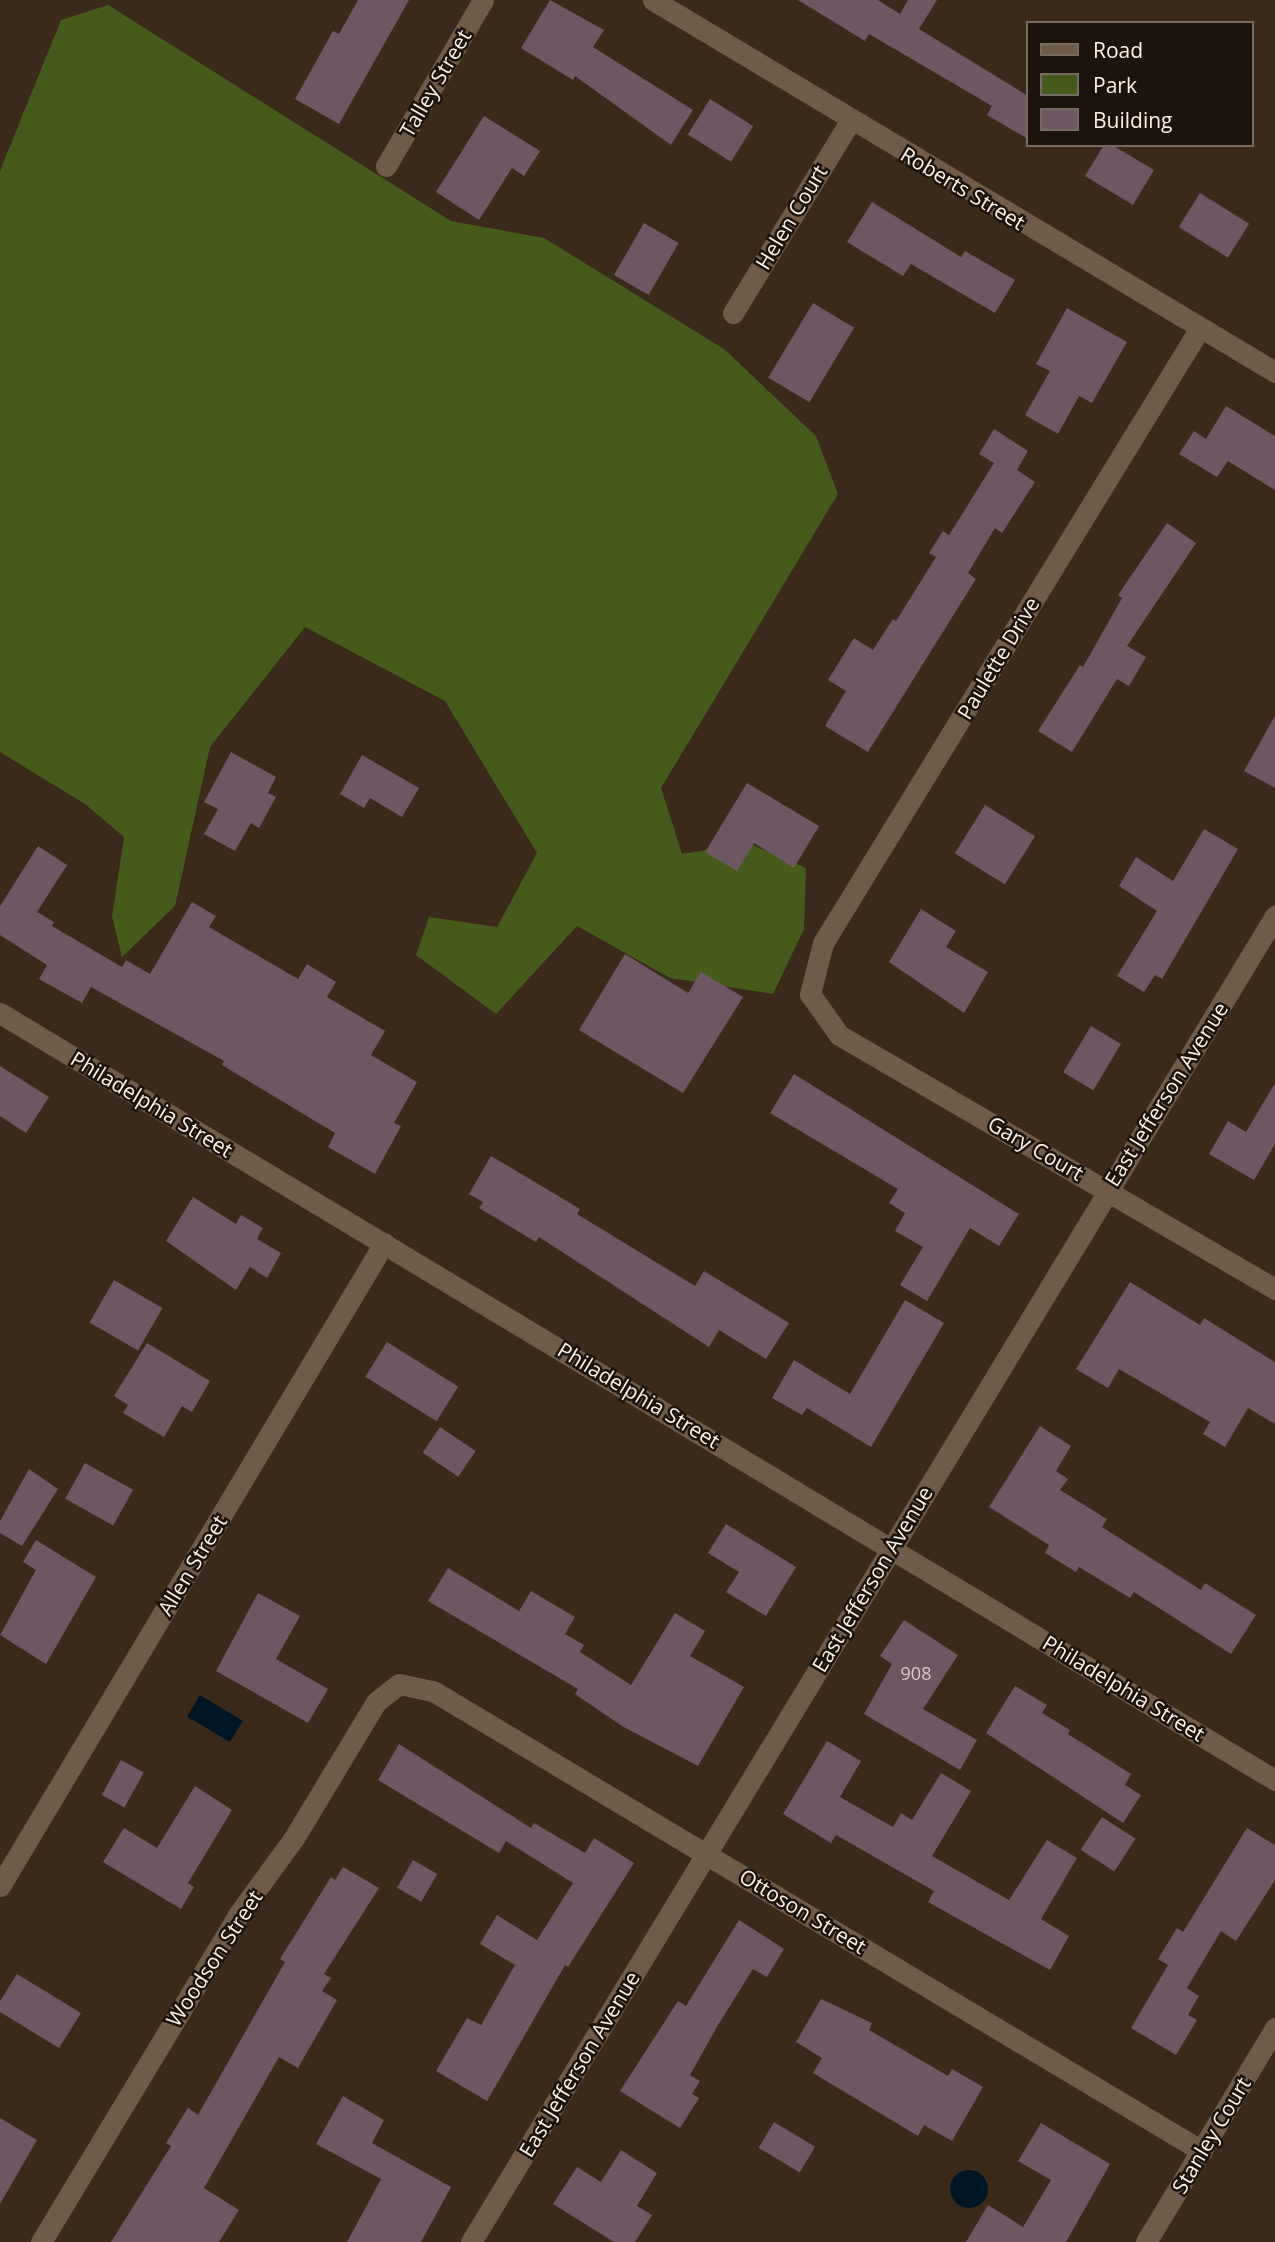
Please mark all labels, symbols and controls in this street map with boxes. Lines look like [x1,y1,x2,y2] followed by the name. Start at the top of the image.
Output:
[1026,21,1254,147] legend
[394,25,476,141] street label: Talley Street
[1093,36,1143,64] text: Road
[1093,71,1137,99] text: Park
[1093,106,1172,134] text: Building
[896,141,1030,235] street label: Roberts Street
[750,160,832,274] street label: Helen Court
[952,592,1044,724] street label: Paulette Drive
[1099,997,1233,1191] street label: East Jefferson Avenue
[66,1046,238,1162] street label: Philadelphia Street
[984,1111,1088,1185] street label: Gary Court
[553,1337,725,1453] street label: Philadelphia Street
[807,1482,937,1676] street label: East Jefferson Avenue
[152,1510,232,1620] street label: Allen Street
[1038,1630,1210,1746] street label: Philadelphia Street
[901,1662,931,1684] house number: 908
[735,1863,871,1959] street label: Ottoson Street
[161,1885,267,2031] street label: Woodson Street
[514,1967,644,2161] street label: East Jefferson Avenue
[1166,2072,1256,2198] street label: Stanley Court

